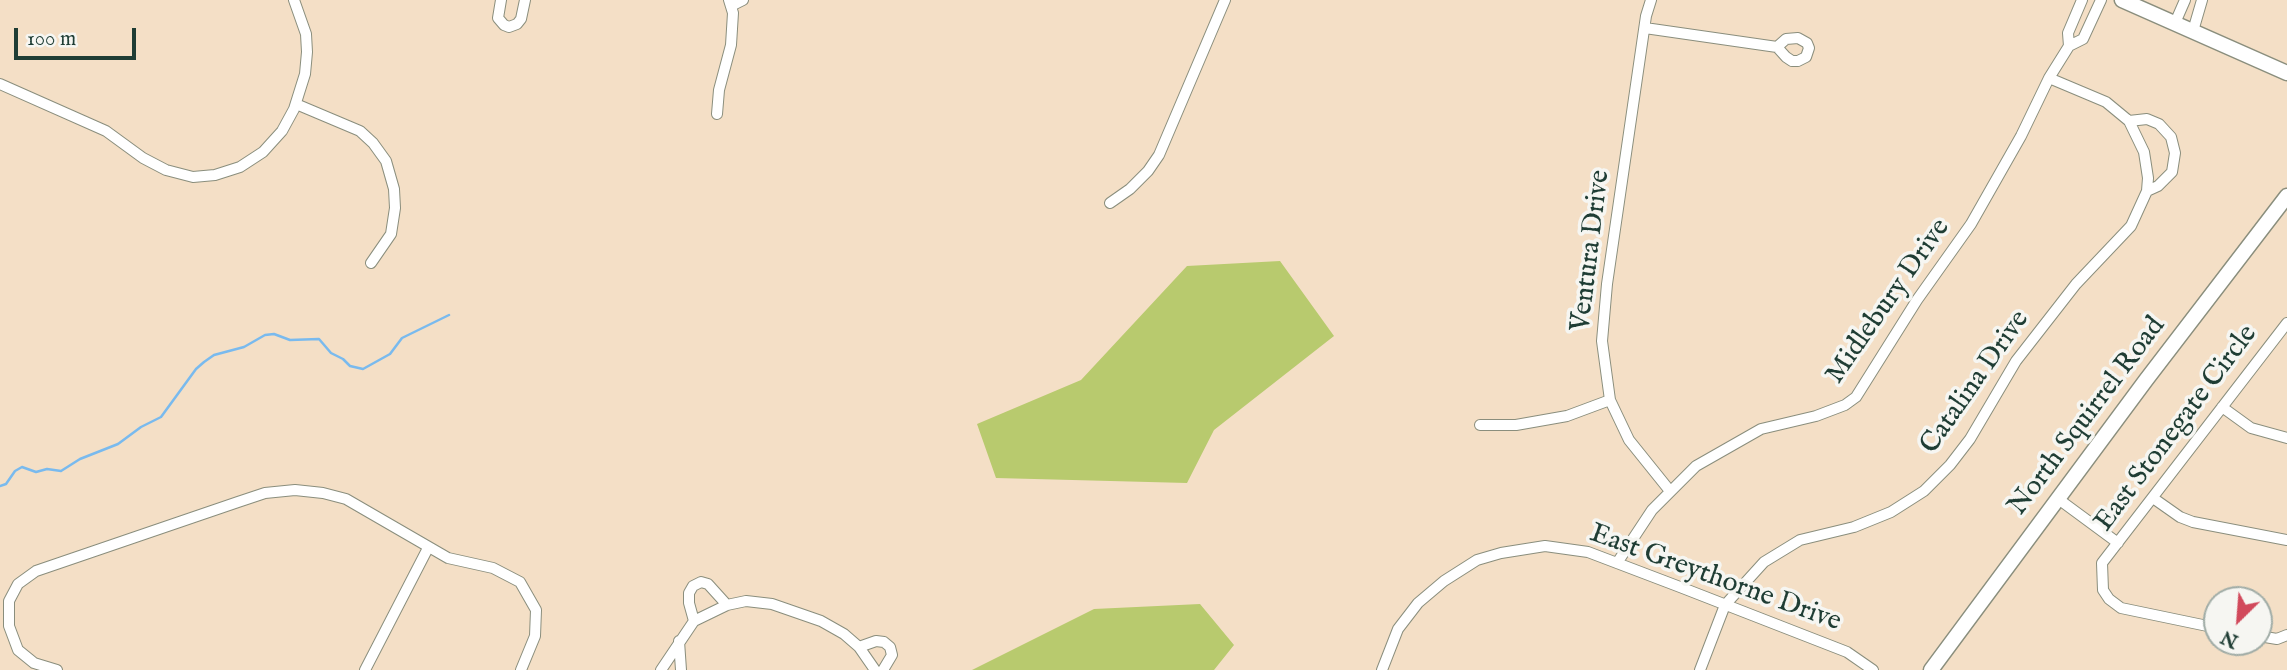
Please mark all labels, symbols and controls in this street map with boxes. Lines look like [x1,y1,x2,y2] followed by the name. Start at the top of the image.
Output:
[18,14,140,58] scale bar
[27,26,76,53] text: 100 m
[1565,168,1619,334] street label: Ventura Drive
[1820,213,1958,391] street label: Midlebury Drive
[1914,305,2038,461] street label: Catalina Drive
[2002,311,2174,523] street label: North Squirrel Road
[2088,319,2266,539] street label: East Stonegate Circle
[1585,518,1845,640] street label: East Greythorne Drive
[2203,586,2273,656] north arrow
[2217,624,2243,653] text: N

